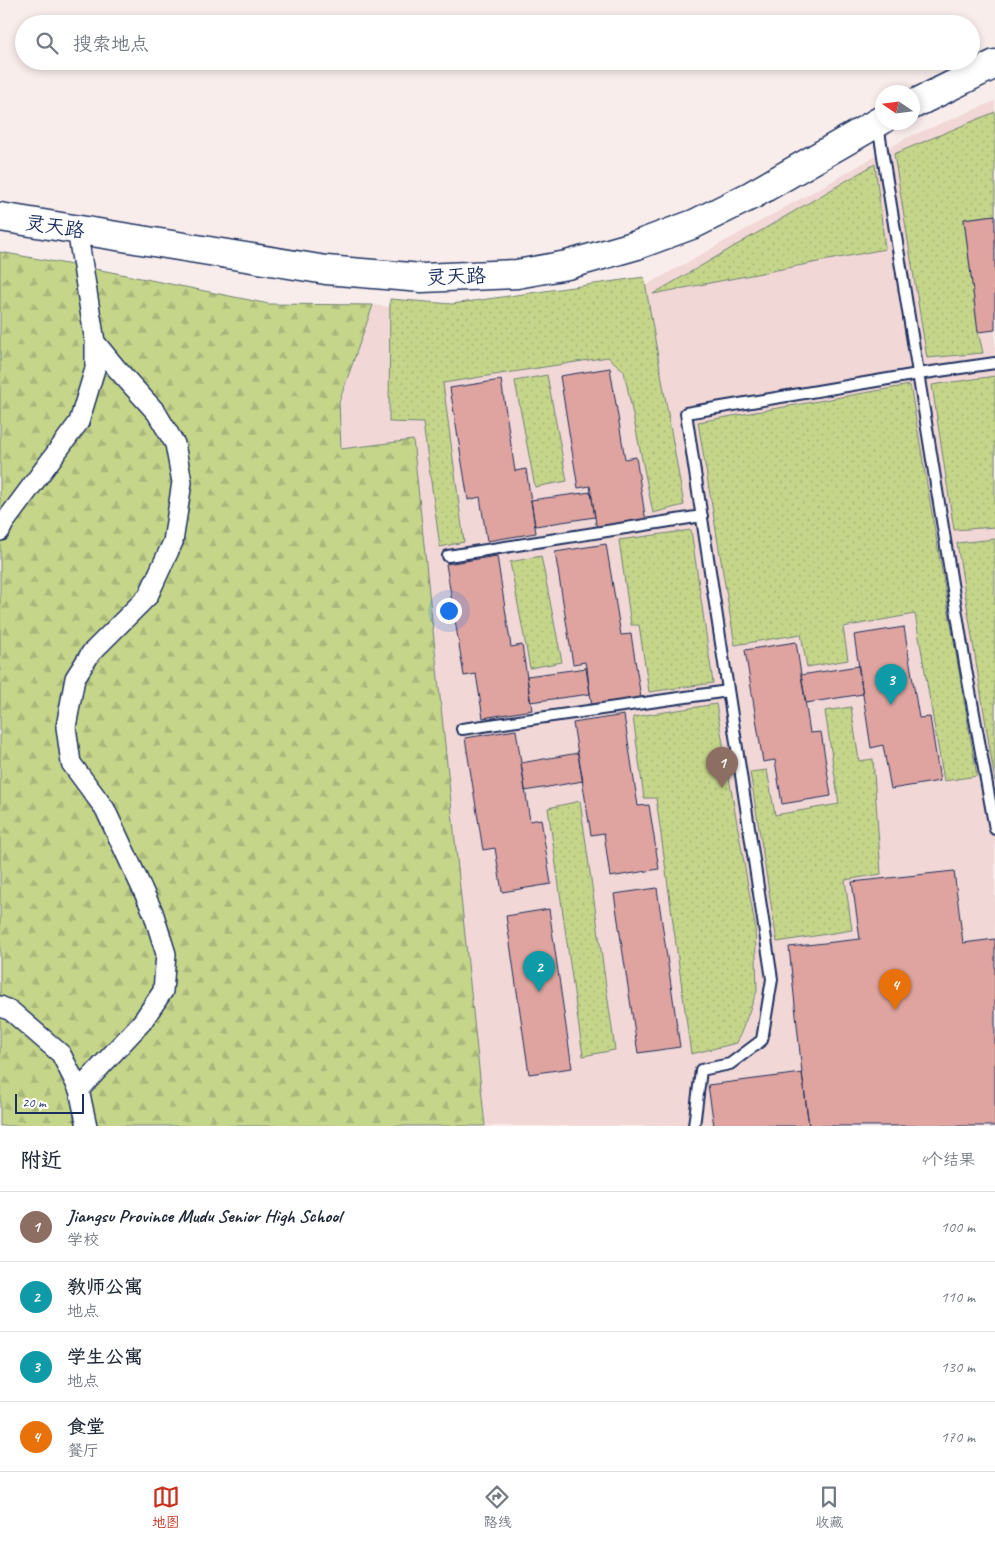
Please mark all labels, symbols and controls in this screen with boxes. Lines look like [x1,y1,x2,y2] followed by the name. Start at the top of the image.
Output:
[15,15,980,70] search box
[33,29,61,57] icon: search
[73,32,149,56] text: 搜索地点
[875,85,920,130] north arrow
[23,209,87,244] street label: 灵天路
[426,263,487,290] street label: 灵天路
[436,598,462,624] your location
[875,664,907,705] pin: 3
[706,747,738,788] pin: 1
[523,951,555,992] pin: 2
[879,969,911,1010] pin: 4
[15,1091,84,1114] scale bar
[22,1094,46,1111] text: 20 m
[20,1147,62,1173] text: 附近
[920,1150,975,1170] text: 4个结果
[67,1204,341,1228] text: Jiangsu Province Mudu Senior High School
[32,1217,40,1237] text: 1
[941,1217,975,1237] text: 100 m
[67,1230,99,1250] text: 学校
[67,1275,143,1299] text: 教师公寓
[32,1287,40,1307] text: 2
[941,1287,975,1307] text: 110 m
[67,1301,99,1321] text: 地点
[67,1345,143,1369] text: 学生公寓
[32,1357,40,1377] text: 3
[941,1357,975,1377] text: 130 m
[67,1371,99,1391] text: 地点
[67,1415,105,1439] text: 食堂
[32,1427,40,1447] text: 4
[941,1427,975,1447] text: 170 m
[67,1441,99,1461] text: 餐厅
[152,1483,180,1531] tab: 地图
[483,1483,511,1531] tab: 路线
[815,1483,843,1531] tab: 收藏

